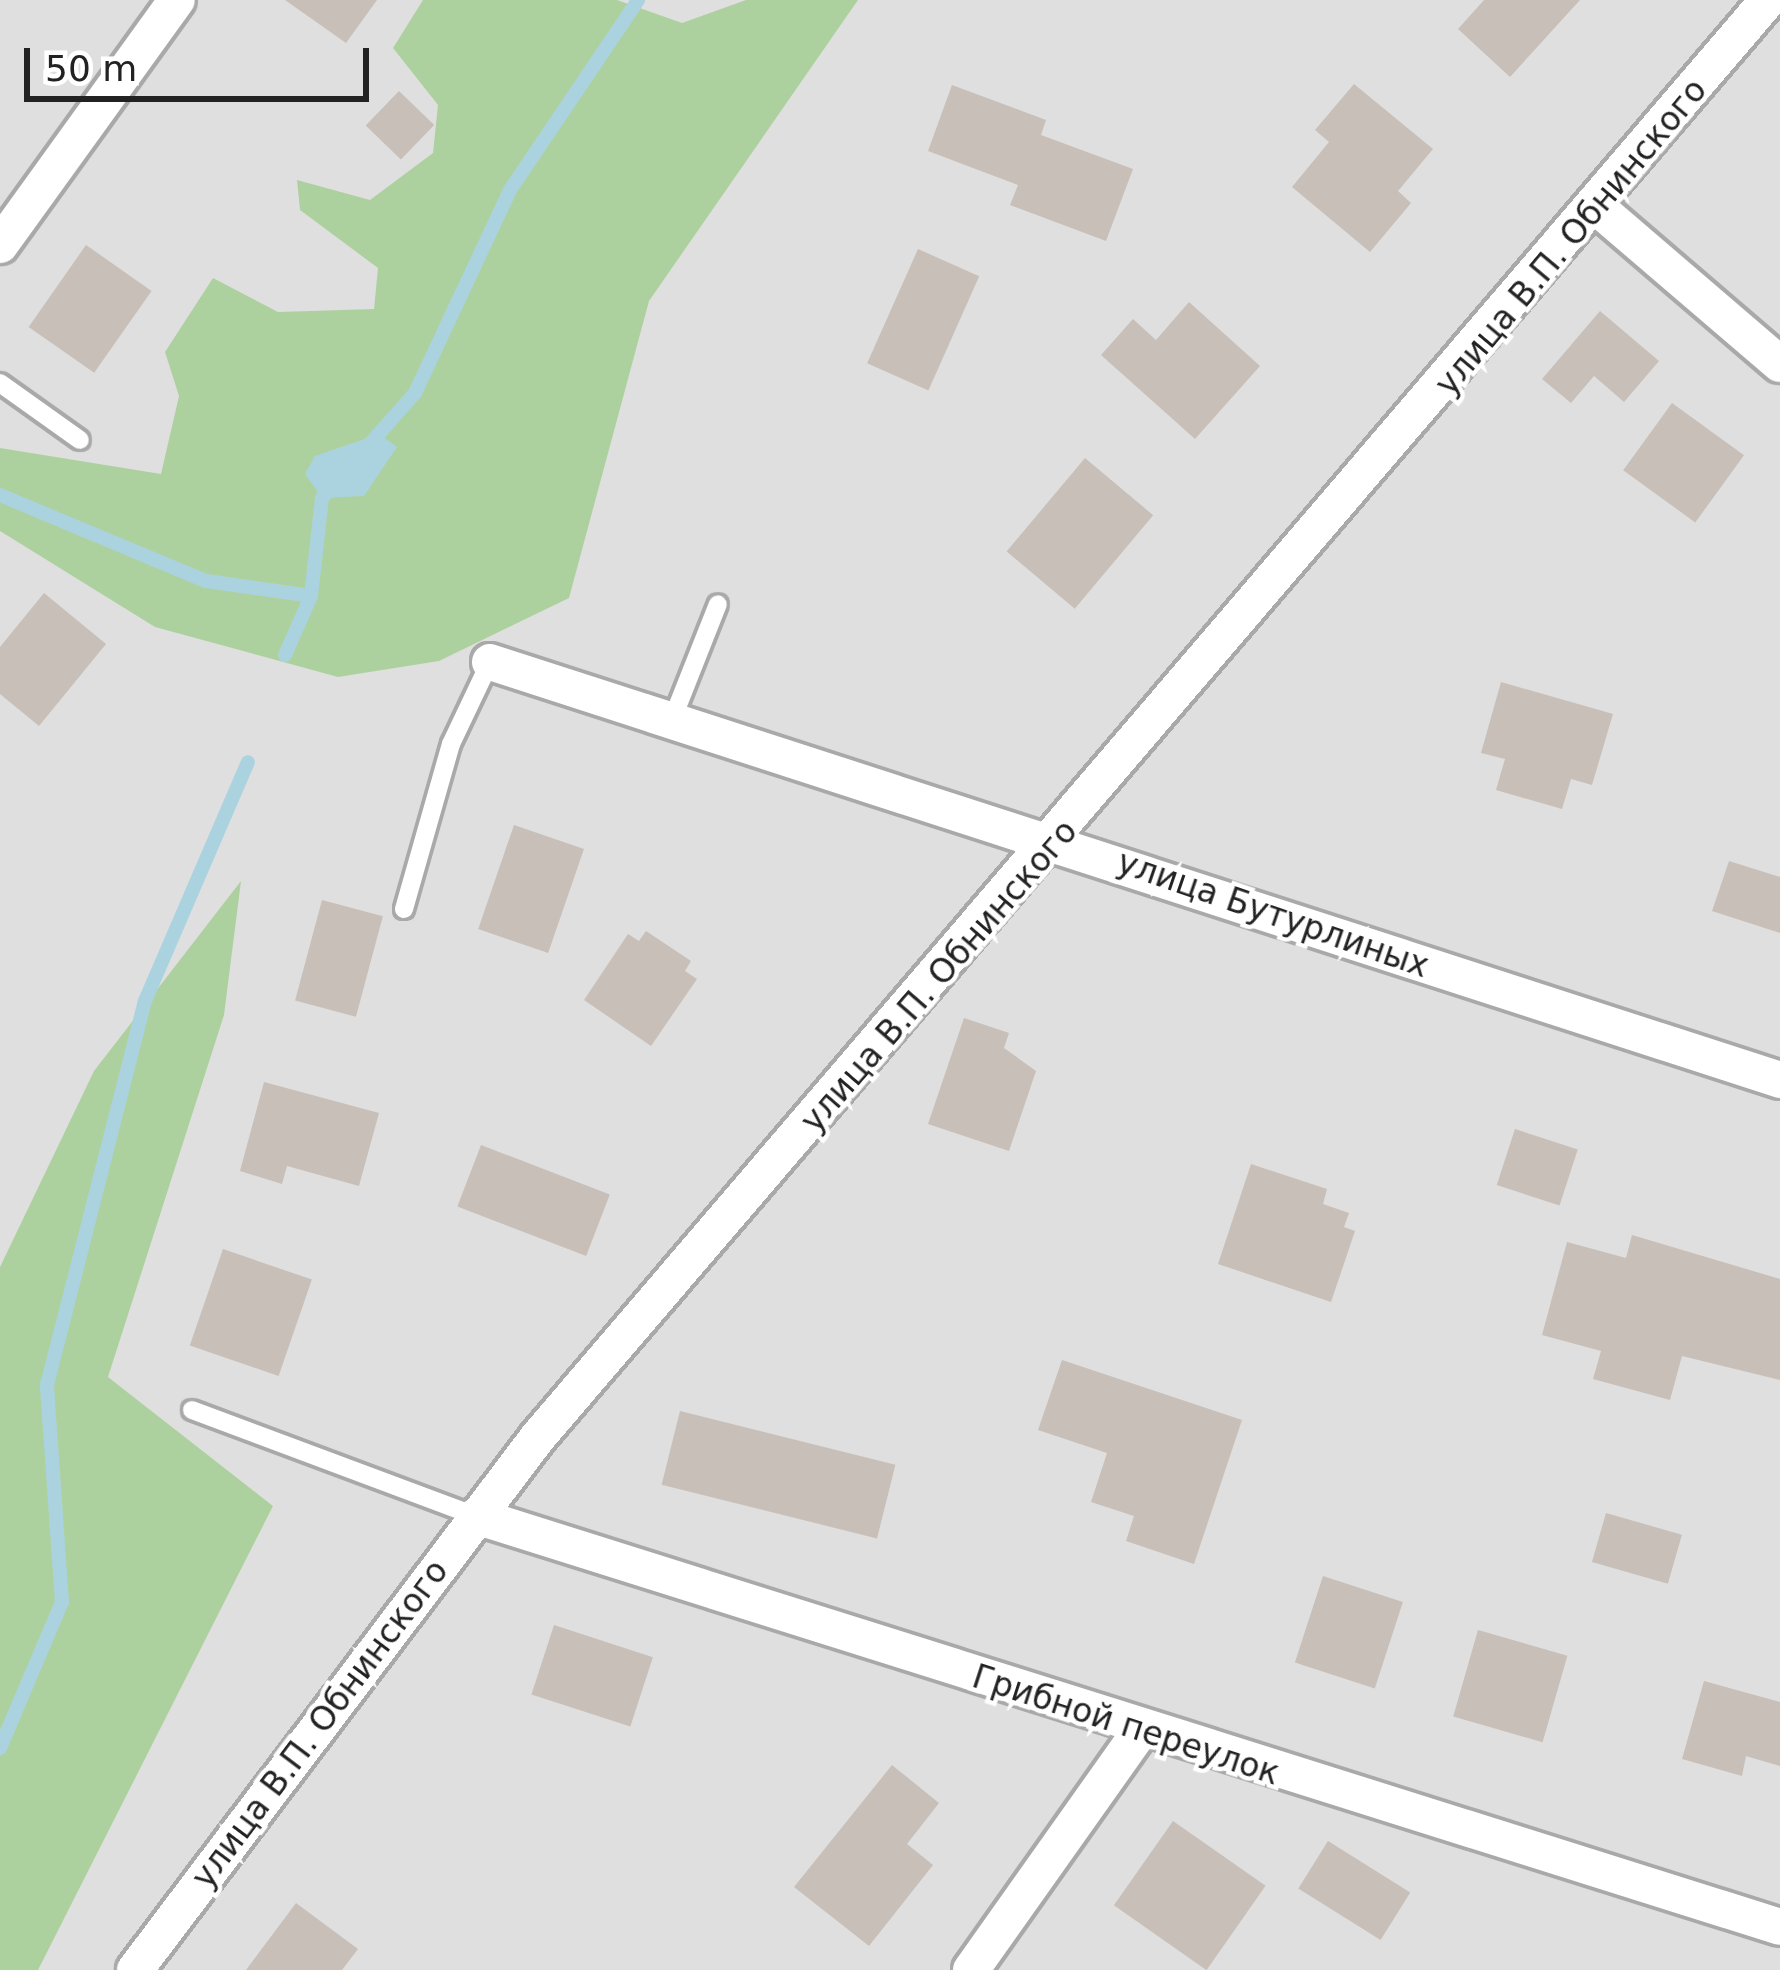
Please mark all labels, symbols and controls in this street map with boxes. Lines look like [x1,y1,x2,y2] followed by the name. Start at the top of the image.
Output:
[30,24,375,98] scale bar
[45,48,137,89] text: 50 m
[1427,71,1715,403] street label: улица В.П. Обнинского
[793,812,1085,1140] street label: улица В.П. Обнинского
[1112,842,1434,986] street label: улица Бутурлиных
[184,1552,456,1896] street label: улица В.П. Обнинского
[968,1657,1284,1793] street label: Грибной переулок

